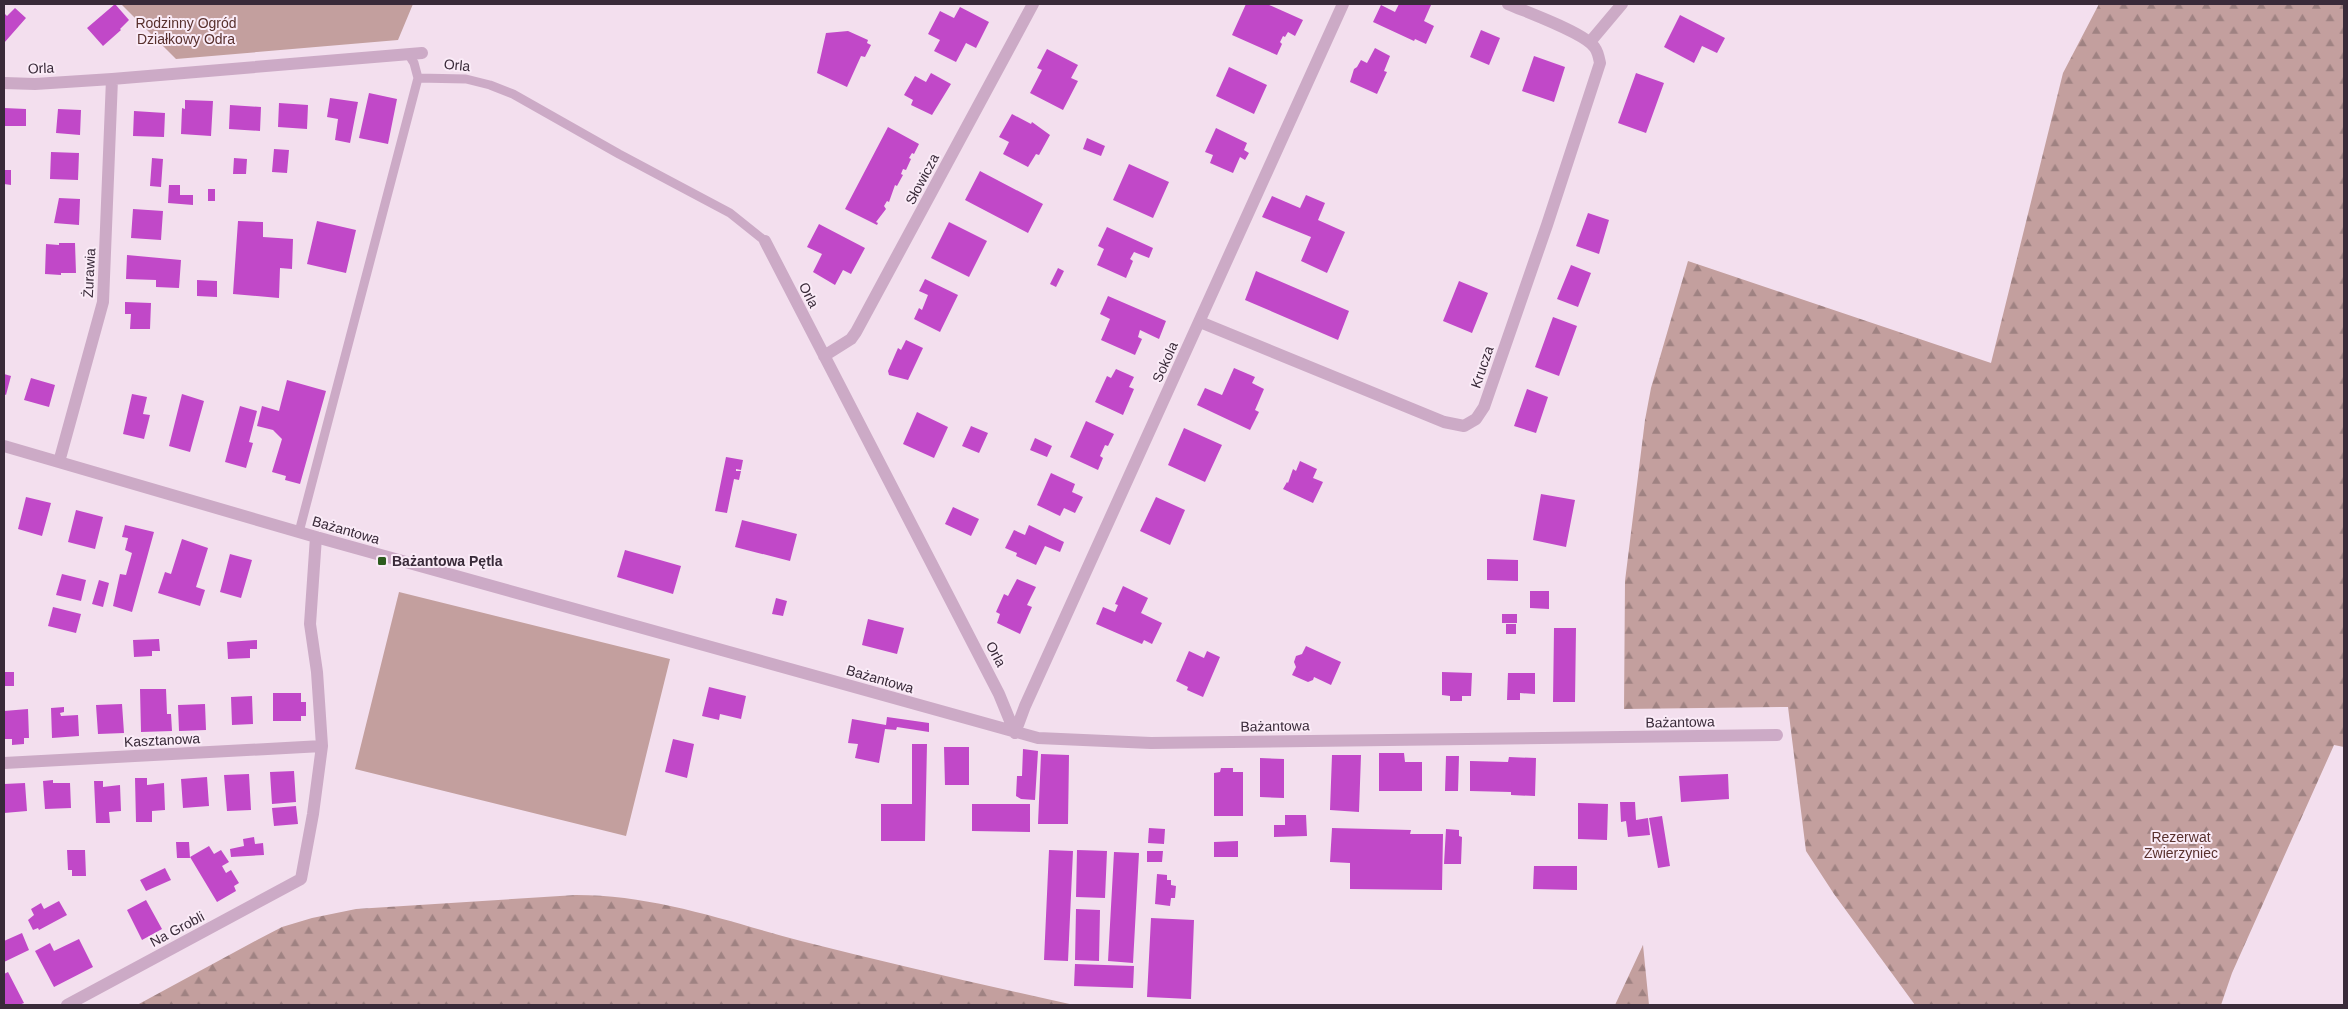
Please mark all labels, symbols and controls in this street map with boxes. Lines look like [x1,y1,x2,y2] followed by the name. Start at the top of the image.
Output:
[135,15,237,47] park label: Rodzinny Ogród Działkowy Odra
[443,56,471,74] street label: Orla
[28,60,55,76] street label: Orla
[902,151,942,207] street label: Słowicza
[79,247,98,298] street label: Żurawia
[796,280,822,311] street label: Orla
[1149,339,1181,385] street label: Sokola
[1467,344,1497,390] street label: Krucza
[310,513,382,547] street label: Bażantowa
[392,553,503,569] place label: Bażantowa Pętla
[376,555,388,567] marker: Bażantowa Pętla
[983,639,1009,670] street label: Orla
[844,662,916,696] street label: Bażantowa
[1645,713,1715,731] street label: Bażantowa
[1240,717,1310,735] street label: Bażantowa
[123,730,201,750] street label: Kasztanowa
[2144,829,2218,861] park label: Rezerwat Zwierzyniec
[147,908,207,950] street label: Na Grobli

